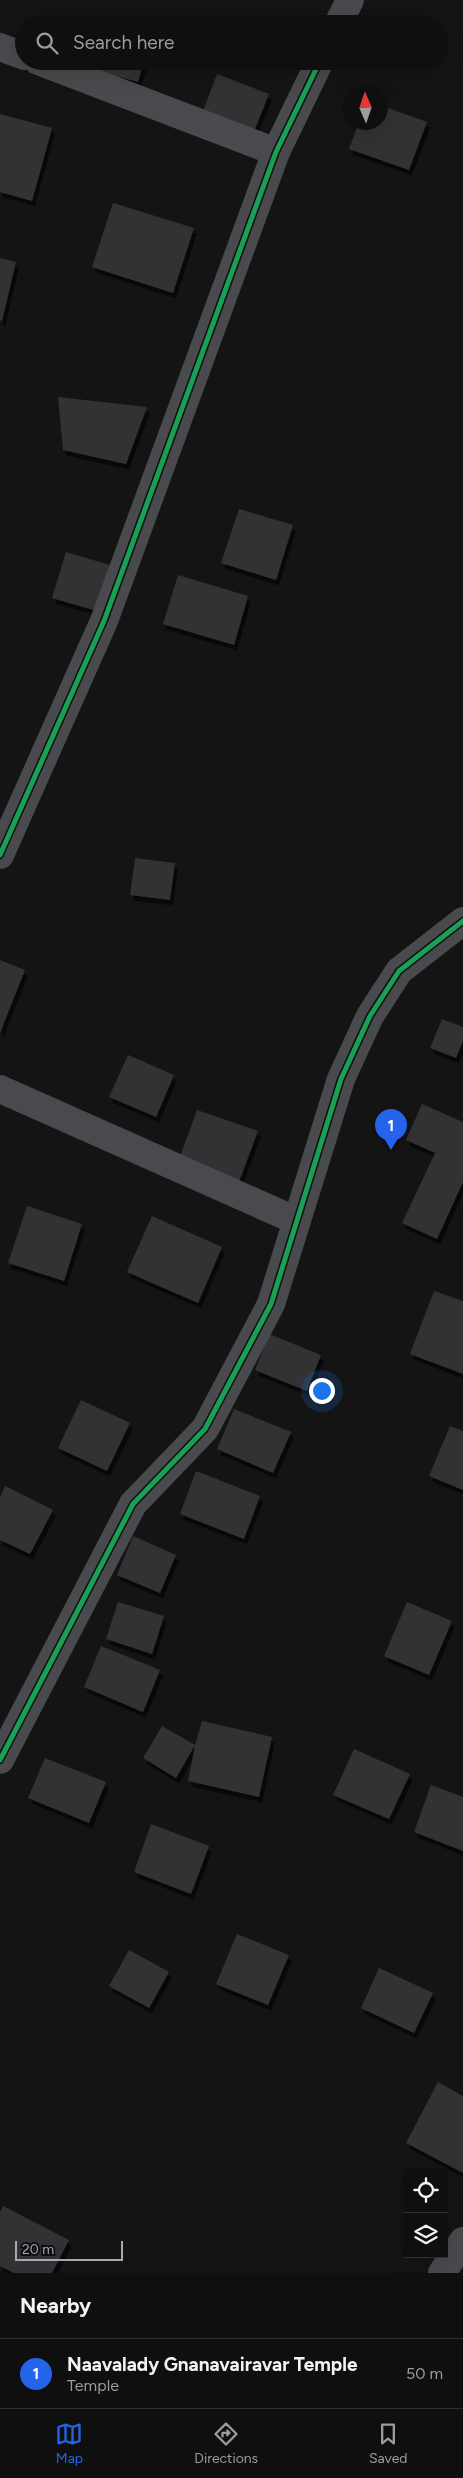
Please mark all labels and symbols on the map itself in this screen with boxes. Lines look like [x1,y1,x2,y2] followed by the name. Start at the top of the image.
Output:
[343,85,388,130] north arrow
[375,1109,407,1150] pin: 1
[309,1378,335,1404] your location
[15,2238,122,2261] scale bar

